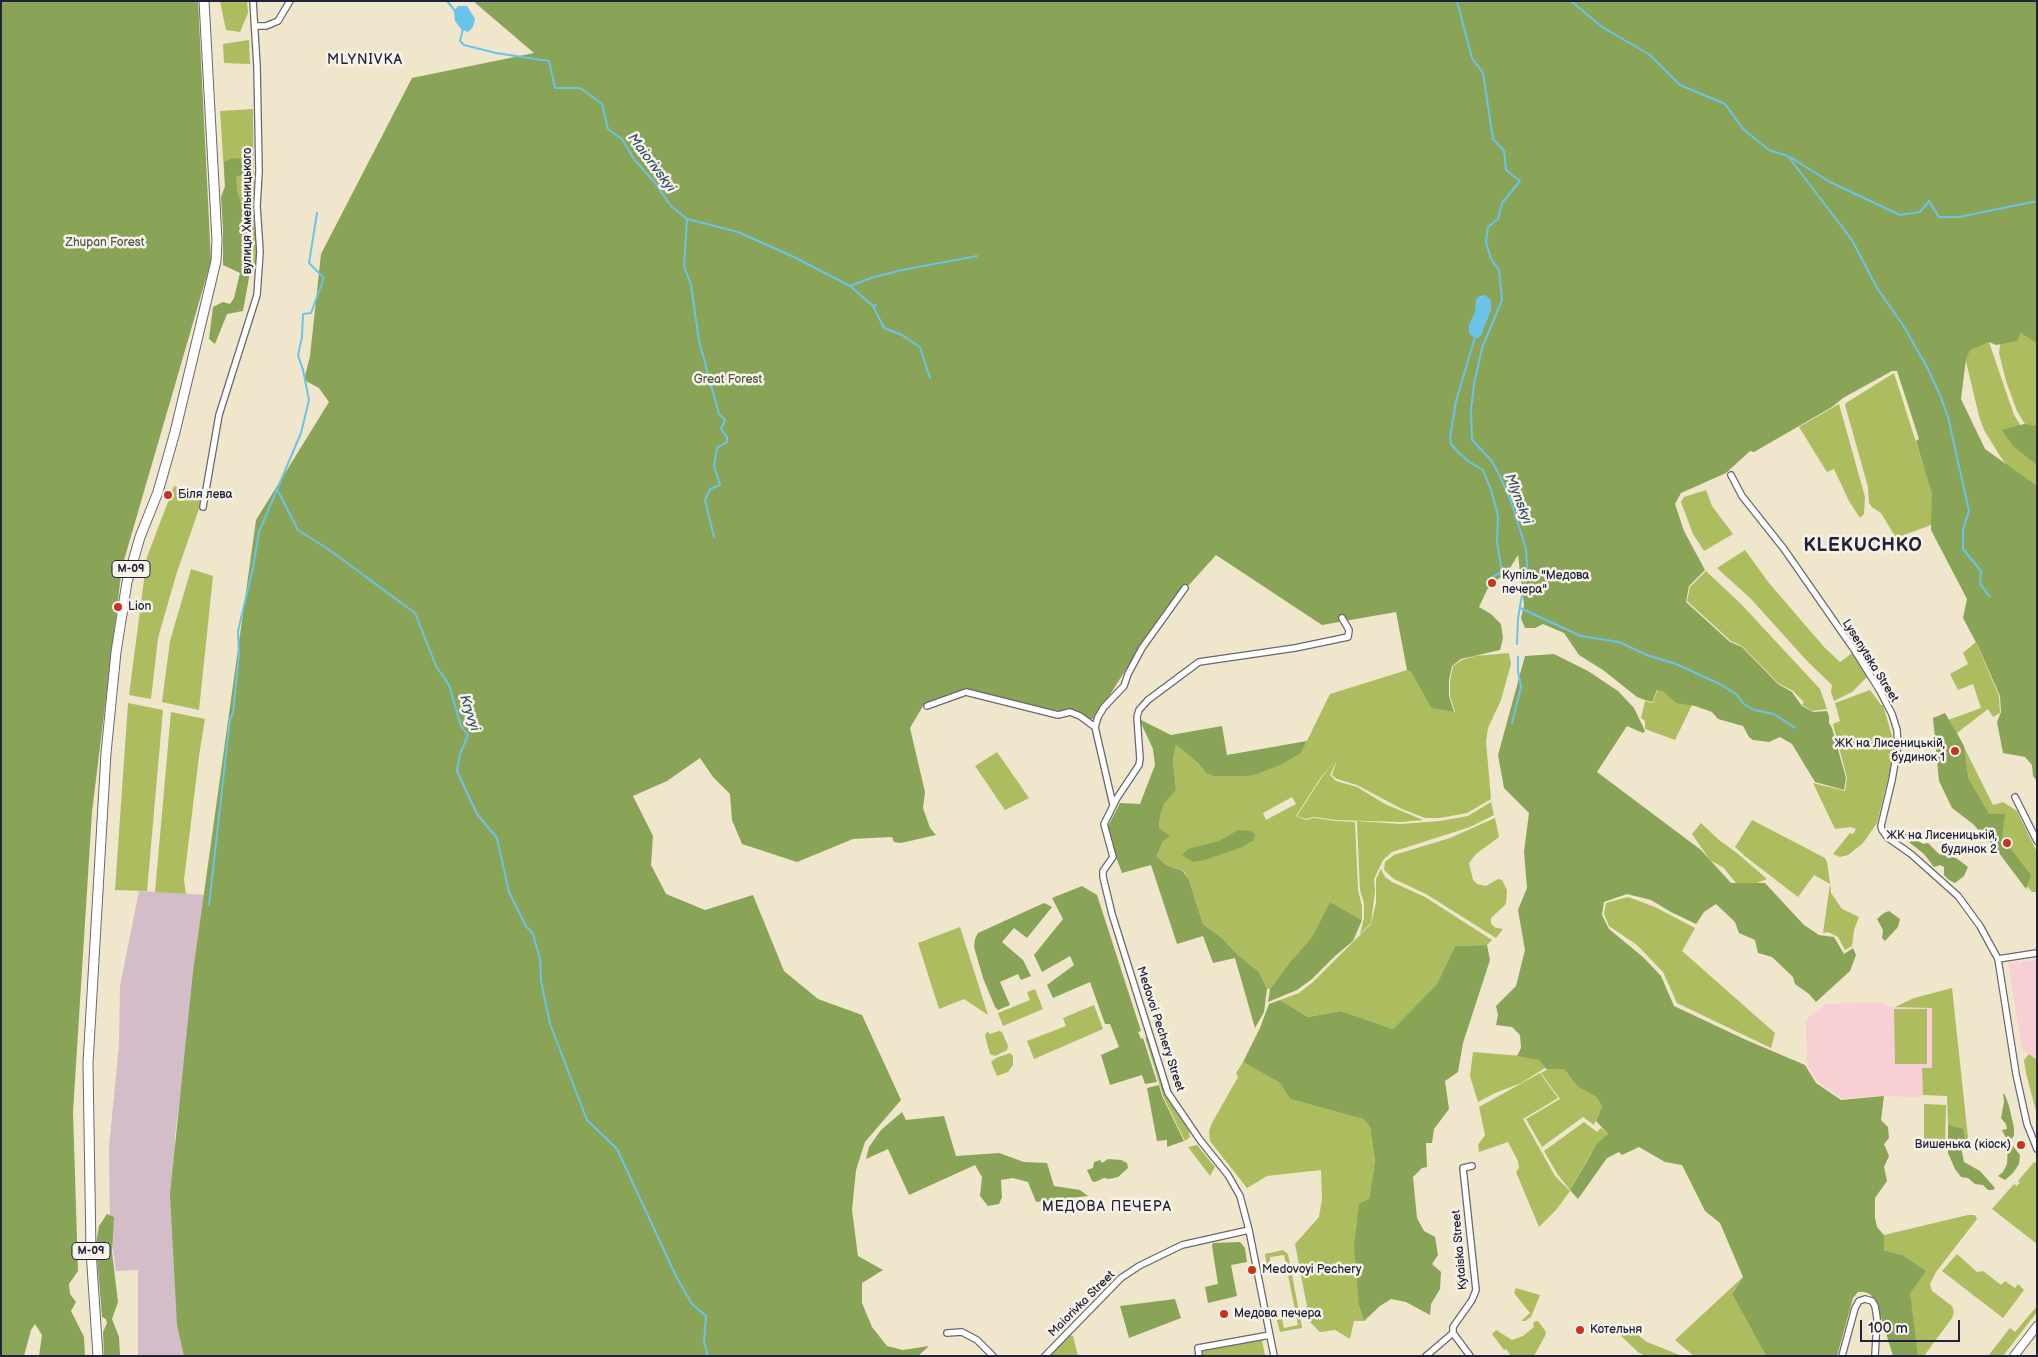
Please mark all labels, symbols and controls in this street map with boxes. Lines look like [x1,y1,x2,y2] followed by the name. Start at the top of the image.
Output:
[326,52,404,68] district label: MLYNIVKA
[624,130,678,196] water label: Maiorivskyi
[241,148,255,274] street label: вулиця Хмельницького
[66,236,144,250] park label: Zhupan Forest
[694,373,762,387] park label: Great Forest
[1501,471,1535,527] water label: Mlynskyi
[178,488,233,502] place label: Бiля лева
[162,489,174,501] marker: Бiля лева
[1802,535,1924,557] district label: KLEKUCHKO
[112,560,150,578] road number: М-09
[1502,569,1589,597] place label: Купіль "Медова печера"
[1486,577,1498,589] marker: Купіль "Медова печера"
[128,600,151,614] place label: Lion
[112,601,124,613] marker: Lion
[1839,617,1901,705] street label: Lysenytska Street
[455,693,483,733] water label: Kryvyi
[1835,737,1945,765] place label: ЖК на Лисеницькій, будинок 1
[1949,745,1961,757] marker: ЖК на Лисеницькій, будинок 1
[1887,829,1997,857] place label: ЖК на Лисеницькій, будинок 2
[2001,837,2013,849] marker: ЖК на Лисеницькій, будинок 2
[1133,965,1187,1093] street label: Medovoi Pechery Street
[1915,1138,2011,1152] place label: Вишенька (кіоск)
[2015,1139,2027,1151] marker: Вишенька (кіоск)
[1040,1199,1174,1215] district label: МЕДОВА ПЕЧЕРА
[1449,1209,1471,1291] street label: Kytaiska Street
[72,1242,110,1260] road number: М-09
[1262,1263,1362,1277] place label: Medovoyi Pechery
[1246,1264,1258,1276] marker: Medovoyi Pechery
[1046,1268,1118,1340] street label: Maiorivka Street
[1234,1307,1321,1321] place label: Медова печера
[1218,1308,1230,1320] marker: Медова печера
[1863,1310,1963,1342] scale bar
[1868,1319,1908,1338] text: 100 m
[1590,1323,1642,1337] place label: Котельня
[1574,1324,1586,1336] marker: Котельня

